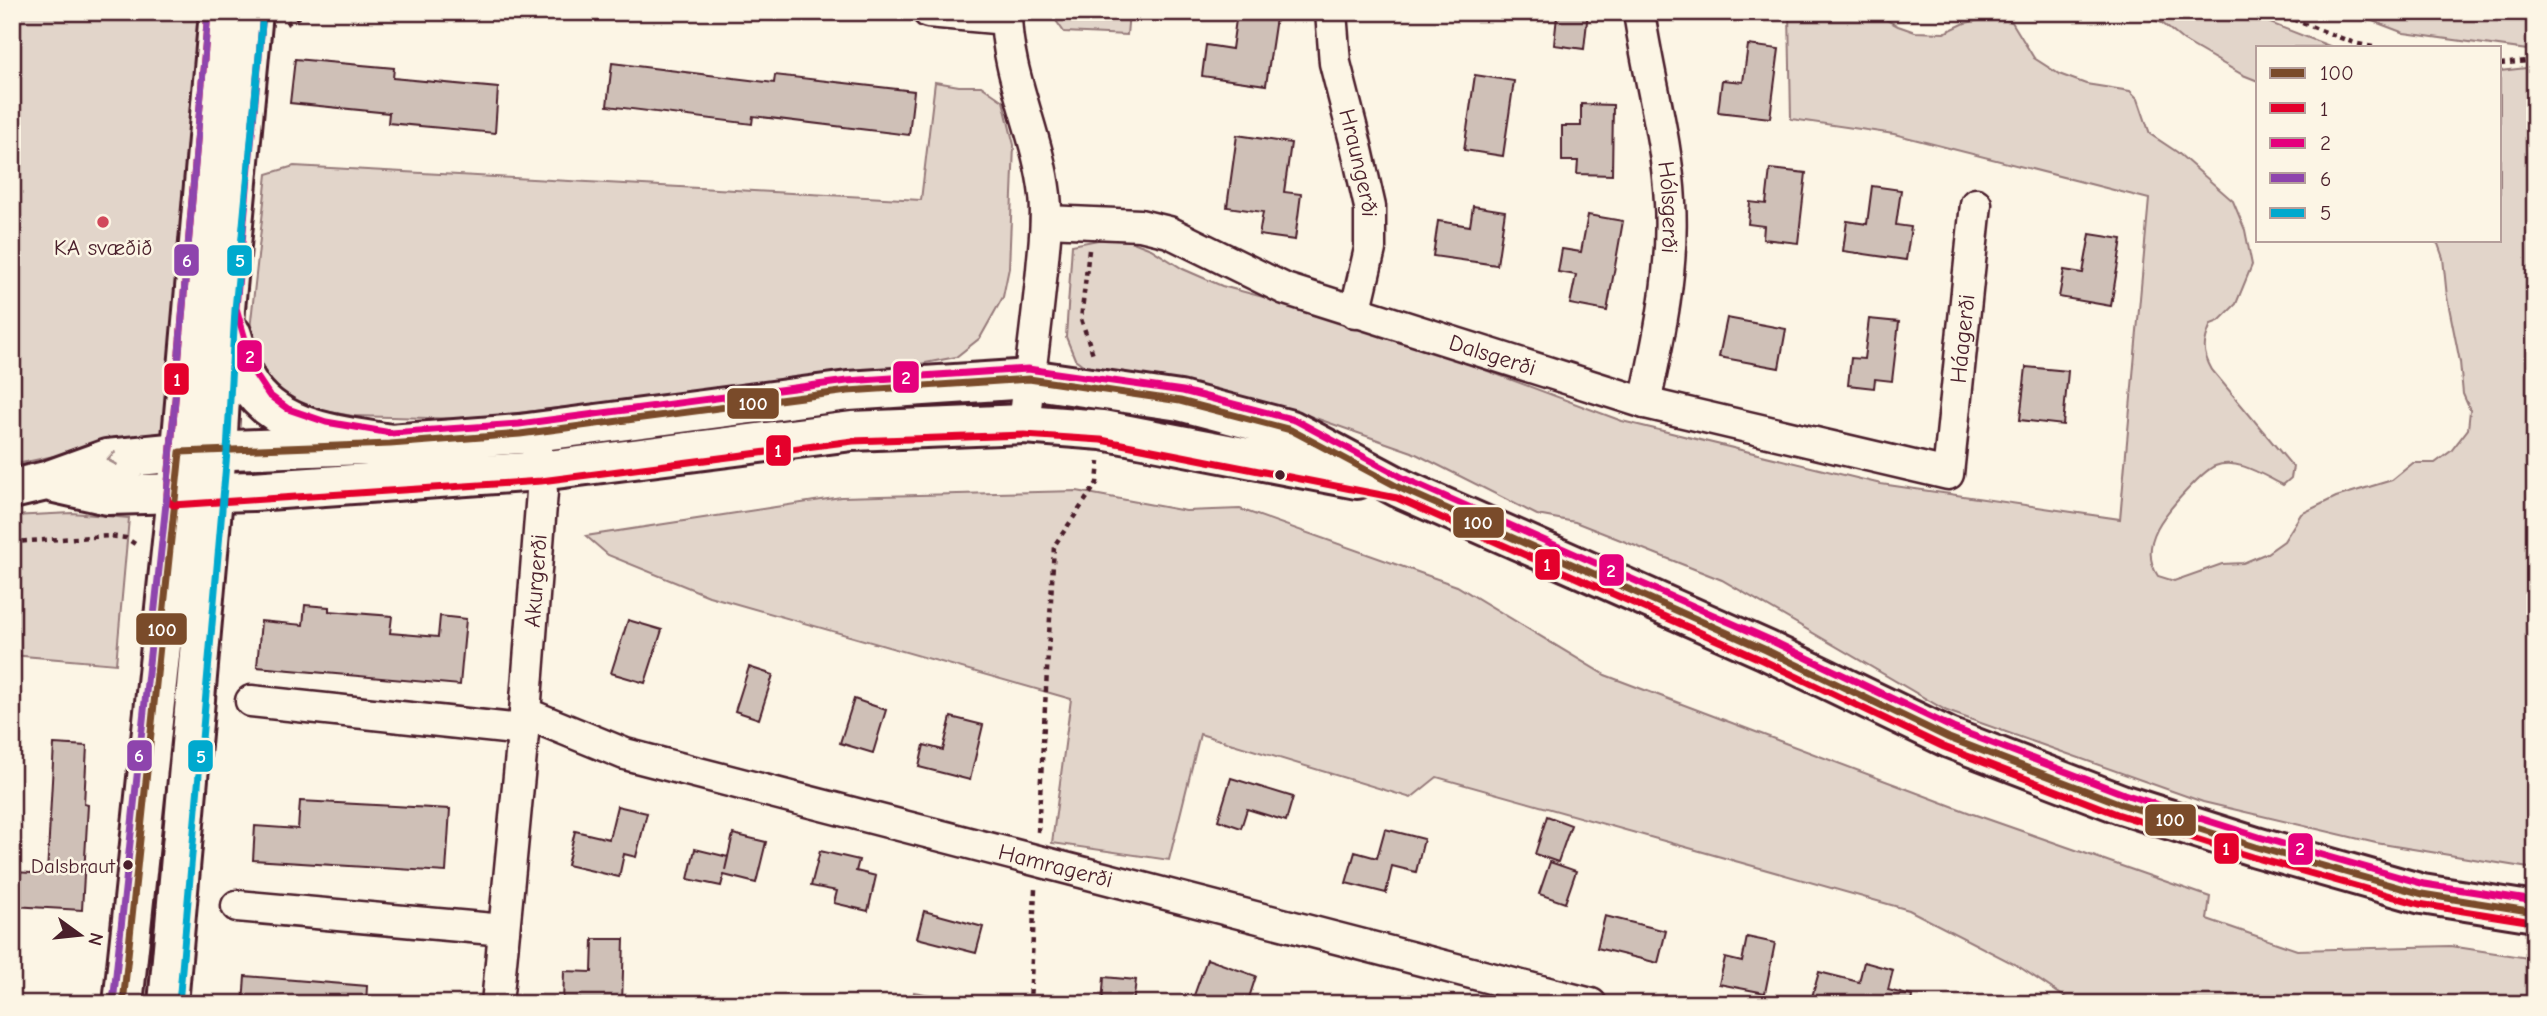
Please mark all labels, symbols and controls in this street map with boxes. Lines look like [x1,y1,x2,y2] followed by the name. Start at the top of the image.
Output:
[2256,46,2502,242] legend
[2320,61,2354,85] text: 100
[2320,97,2328,121] text: 1
[1333,106,1384,217] street label: Hraungerði
[2320,131,2331,155] text: 2
[1652,160,1684,254] street label: Hólsgerði
[2320,167,2331,191] text: 6
[2320,201,2331,225] text: 5
[95,214,111,230] marker: KA svæðið
[54,234,152,261] place label: KA svæðið
[173,243,200,277] line badge: 6
[226,244,253,277] line badge: 5
[182,250,192,272] text: 6
[235,250,245,272] text: 5
[1944,293,1981,385] street label: Háagerði
[1446,329,1539,382] street label: Dalsgerði
[236,339,263,373] line badge: 2
[245,346,255,368] text: 2
[892,360,920,394] line badge: 2
[163,362,190,396] line badge: 1
[901,367,911,389] text: 2
[173,369,181,391] text: 1
[726,387,780,420] line badge: 100
[738,393,768,415] text: 100
[765,434,792,467] line badge: 1
[774,440,782,462] text: 1
[106,451,118,466] one-way arrow
[1273,468,1287,482] unlabelled marker
[1452,506,1505,539] line badge: 100
[1463,512,1493,534] text: 100
[519,533,553,628] street label: Akurgerði
[1534,548,1561,581] line badge: 1
[1598,553,1625,587] line badge: 2
[1543,554,1551,576] text: 1
[1606,560,1616,582] text: 2
[135,612,188,646] line badge: 100
[147,619,177,641] text: 100
[126,739,153,772] line badge: 6
[187,739,214,773] line badge: 5
[134,745,144,767] text: 6
[196,746,206,768] text: 5
[2144,803,2197,837] line badge: 100
[2155,809,2185,831] text: 100
[2213,832,2240,865] line badge: 1
[2287,832,2314,866] line badge: 2
[996,838,1116,894] street label: Hamragerði
[2222,838,2230,860] text: 1
[2295,838,2305,860] text: 2
[31,854,116,878] place label: Dalsbraut
[121,858,135,872] marker: Dalsbraut
[46,900,116,970] north arrow
[83,930,108,948] text: N

